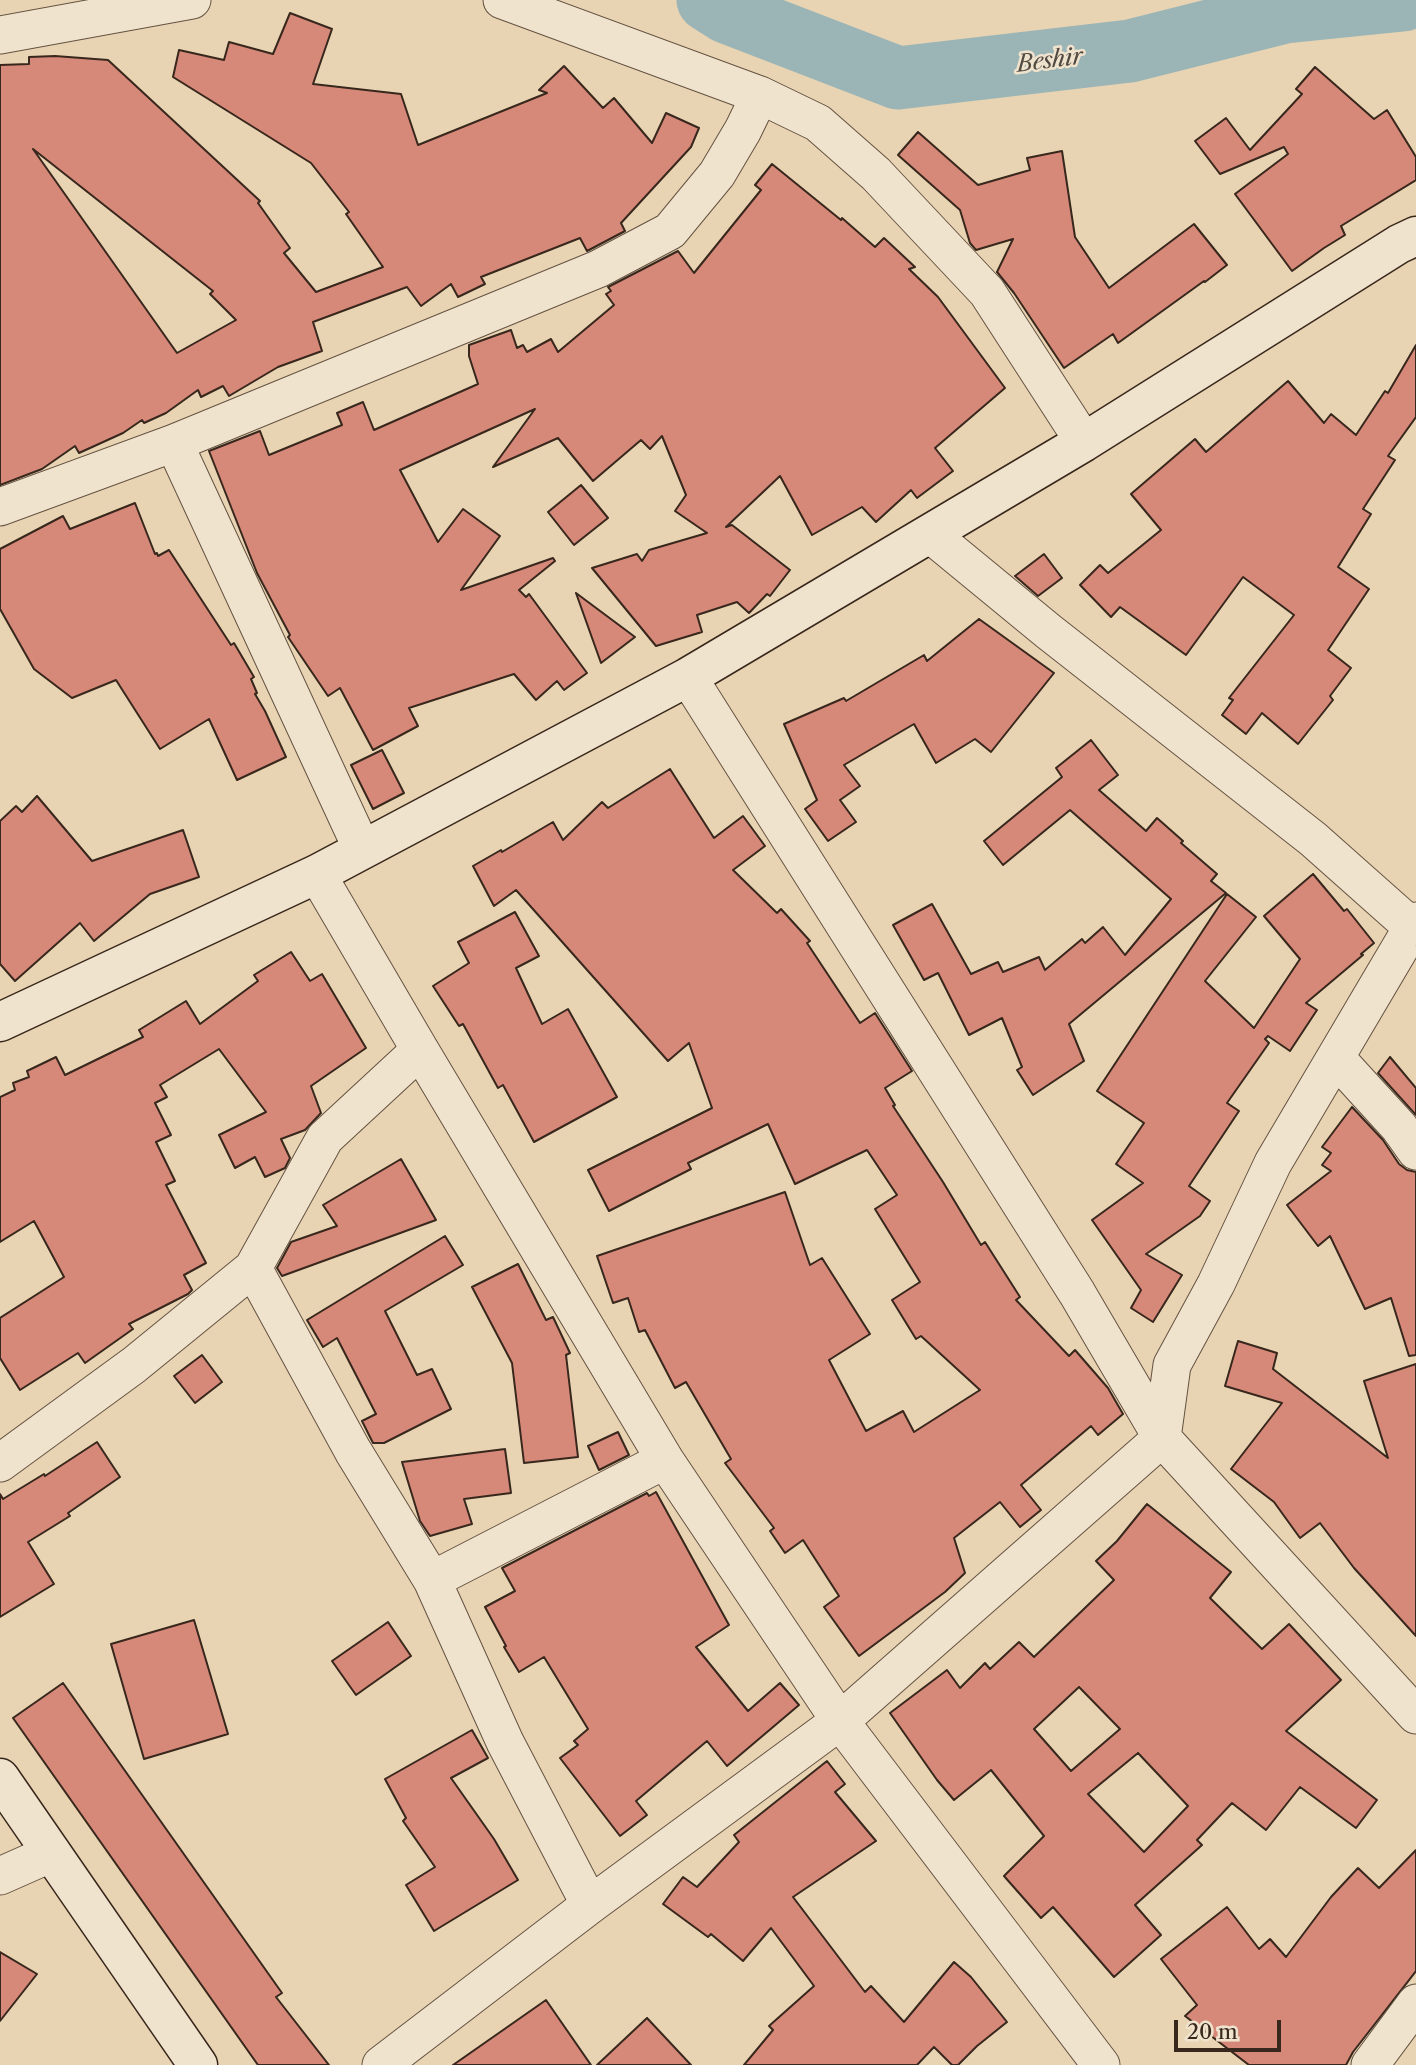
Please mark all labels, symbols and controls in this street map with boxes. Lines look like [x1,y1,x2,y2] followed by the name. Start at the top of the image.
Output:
[1015,43,1085,79] water label: Beshir
[1178,2006,1285,2050] scale bar
[1187,2019,1238,2044] text: 20 m

